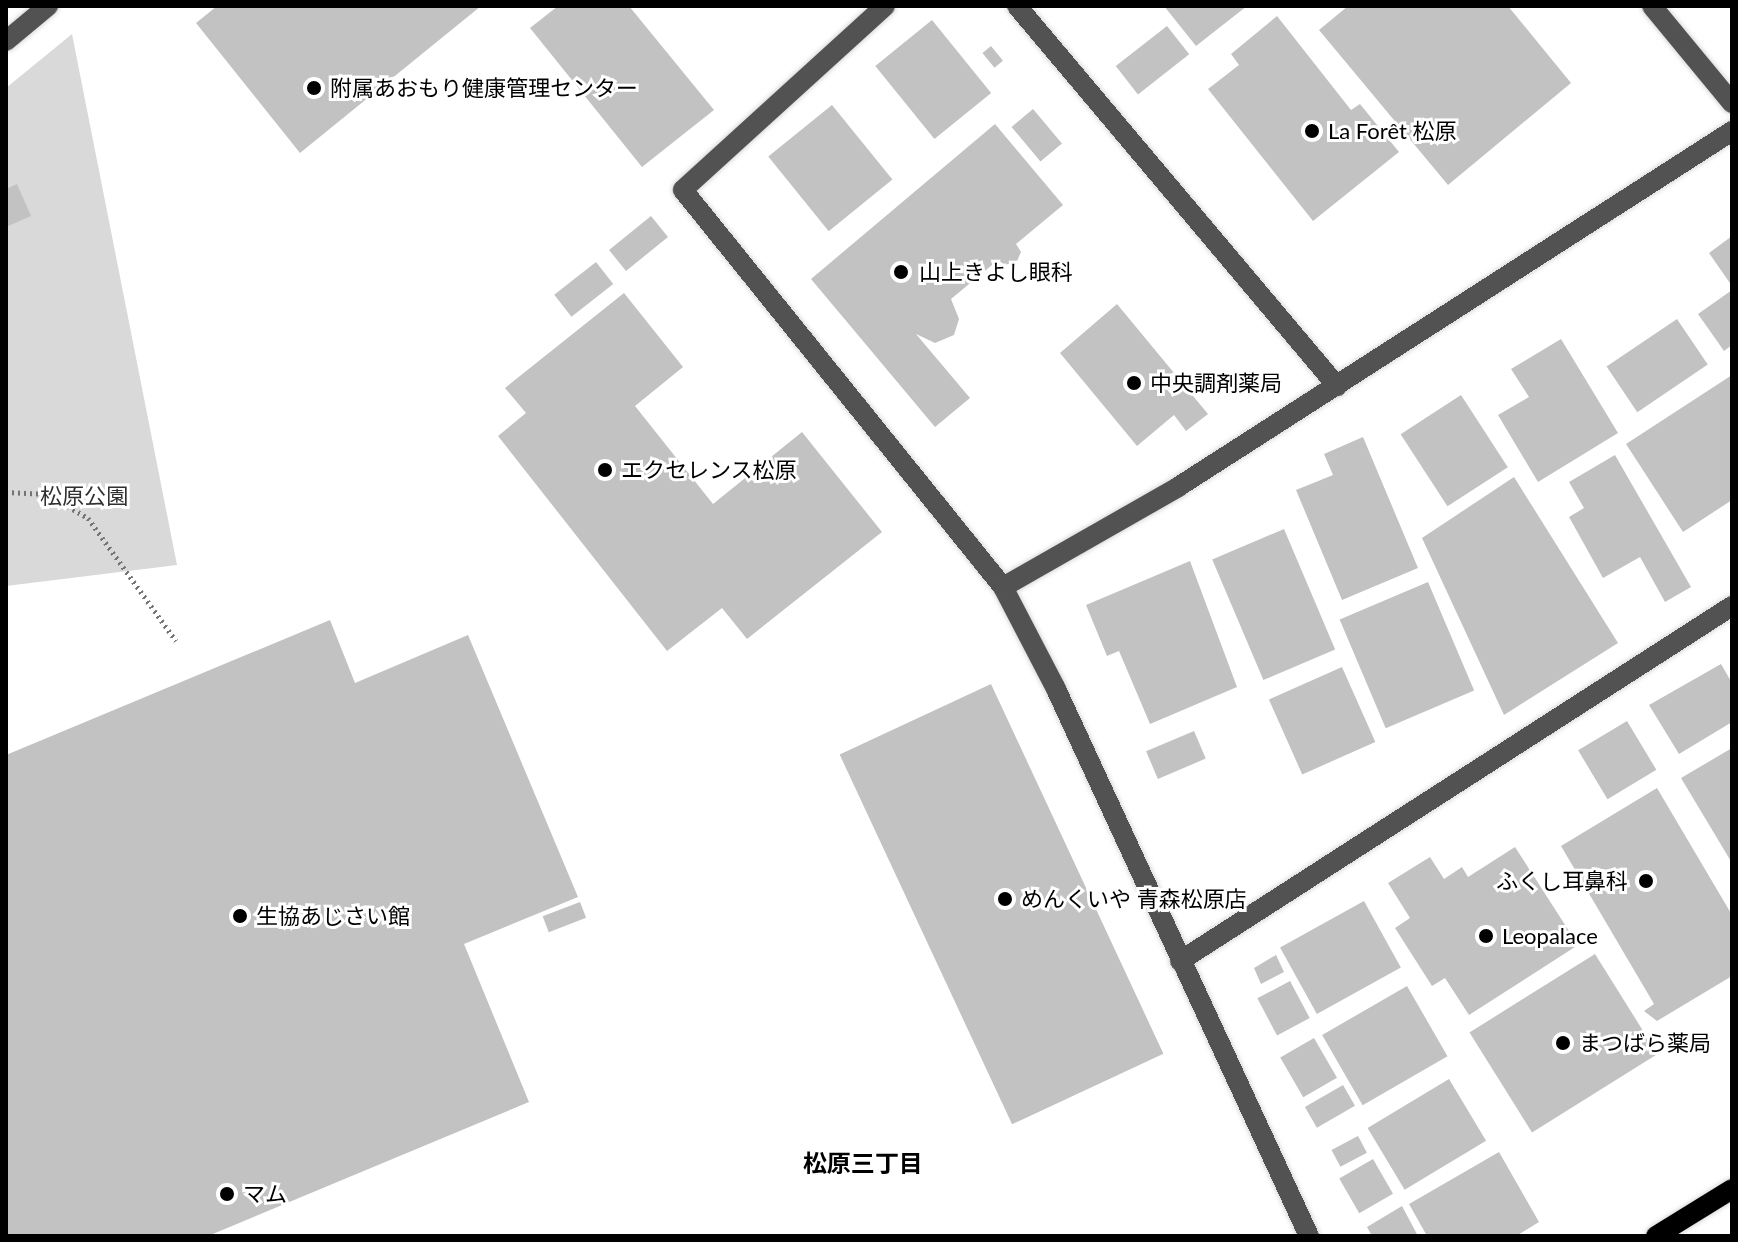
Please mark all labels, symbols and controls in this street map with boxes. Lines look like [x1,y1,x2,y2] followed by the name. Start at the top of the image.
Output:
[330,75,638,101] place label: 附属あおもり健康管理センター
[305,79,323,97] marker: 附属あおもり健康管理センター
[1328,118,1456,144] place label: La Forêt 松原
[1303,122,1321,140] marker: La Forêt 松原
[919,259,1073,285] place label: 山上きよし眼科
[890,261,912,283] marker: 山上きよし眼科
[1150,370,1282,396] place label: 中央調剤薬局
[1125,374,1143,392] marker: 中央調剤薬局
[621,457,797,483] place label: エクセレンス松原
[596,461,614,479] marker: エクセレンス松原
[40,483,128,509] park label: 松原公園
[1496,868,1628,894] place label: ふくし耳鼻科
[1635,870,1657,892] marker: ふくし耳鼻科
[1021,886,1247,912] place label: めんくいや 青森松原店
[996,890,1014,908] marker: めんくいや 青森松原店
[256,903,410,929] place label: 生協あじさい館
[231,907,249,925] marker: 生協あじさい館
[1502,923,1598,949] place label: Leopalace
[1477,927,1495,945] marker: Leopalace
[1579,1030,1711,1056] place label: まつばら薬局
[1554,1034,1572,1052] marker: まつばら薬局
[803,1149,923,1177] district label: 松原三丁目
[243,1181,287,1207] place label: マム
[218,1185,236,1203] marker: マム

